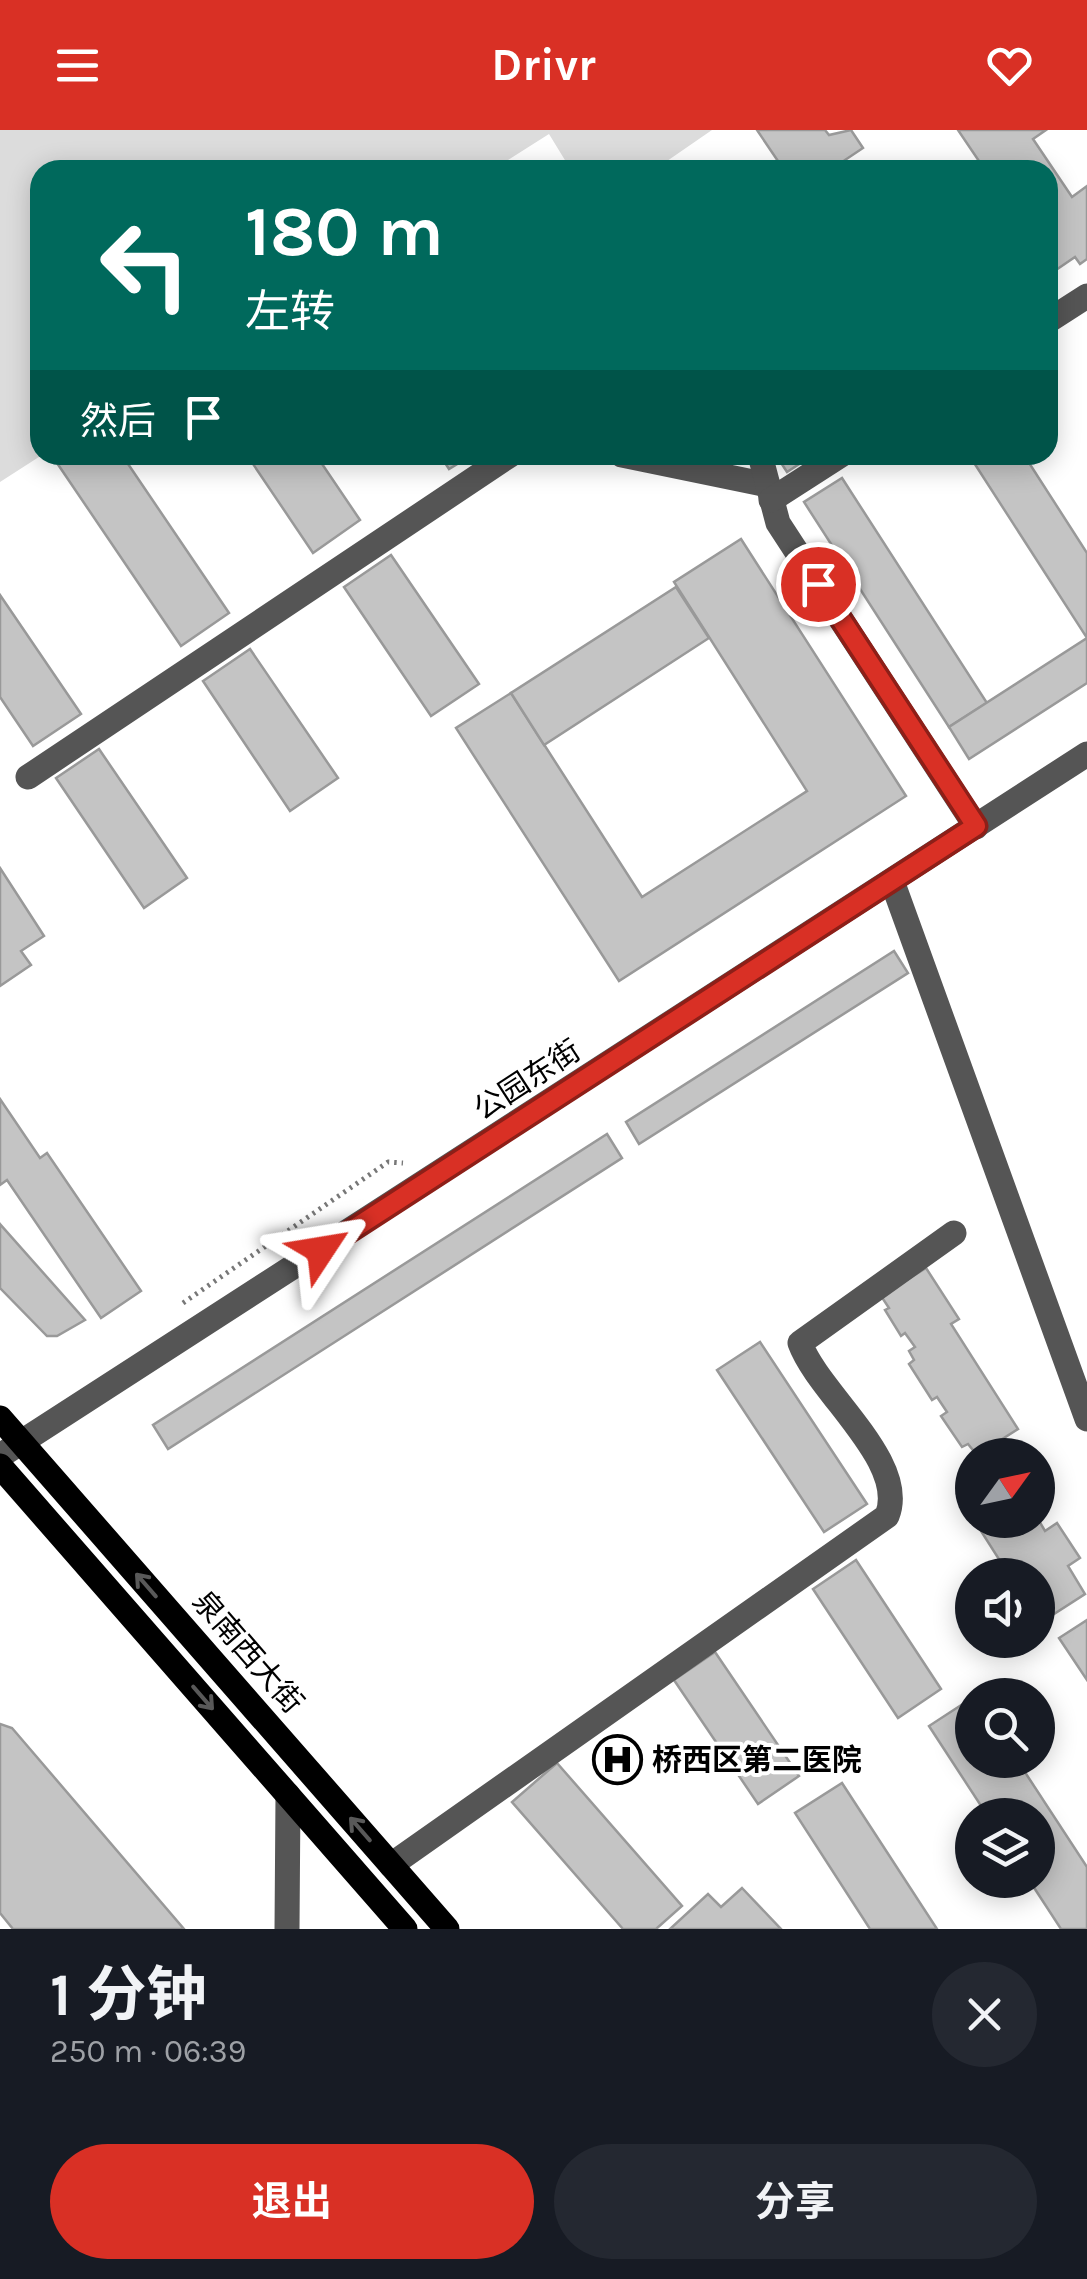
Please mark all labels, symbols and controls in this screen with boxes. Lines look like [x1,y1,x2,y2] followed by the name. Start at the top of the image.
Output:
[50,38,105,93] icon: menu
[982,38,1037,93] icon: heart
[491,39,596,91] text: Drivr
[245,191,444,273] text: 180 m
[80,200,210,330] icon: left
[245,286,335,338] text: 左转
[176,390,231,445] icon: arrive
[80,399,156,444] text: 然后
[776,542,861,627] pin
[791,557,846,612] icon: arrive
[467,1032,587,1128] street label: 公园东街
[269,1198,373,1302] position arrow
[955,1438,1055,1538] north arrow
[955,1438,1055,1898] map controls
[955,1558,1055,1658] button: sound
[134,1573,157,1598] one-way arrow
[185,1584,311,1720] street label: 泉南西大街
[955,1678,1055,1778] button: search
[191,1685,214,1710] one-way arrow
[591,1734,643,1786] hospital icon: 桥西区第二医院
[652,1742,862,1778] place label: 桥西区第二医院
[955,1798,1055,1898] button: layers
[349,1817,372,1842] one-way arrow
[50,1960,207,2030] text: 1 分钟
[932,1962,1037,2067] button: close
[50,2033,246,2070] text: 250 m · 06:39
[50,2144,534,2259] button: 退出
[554,2144,1037,2259] button: 分享

